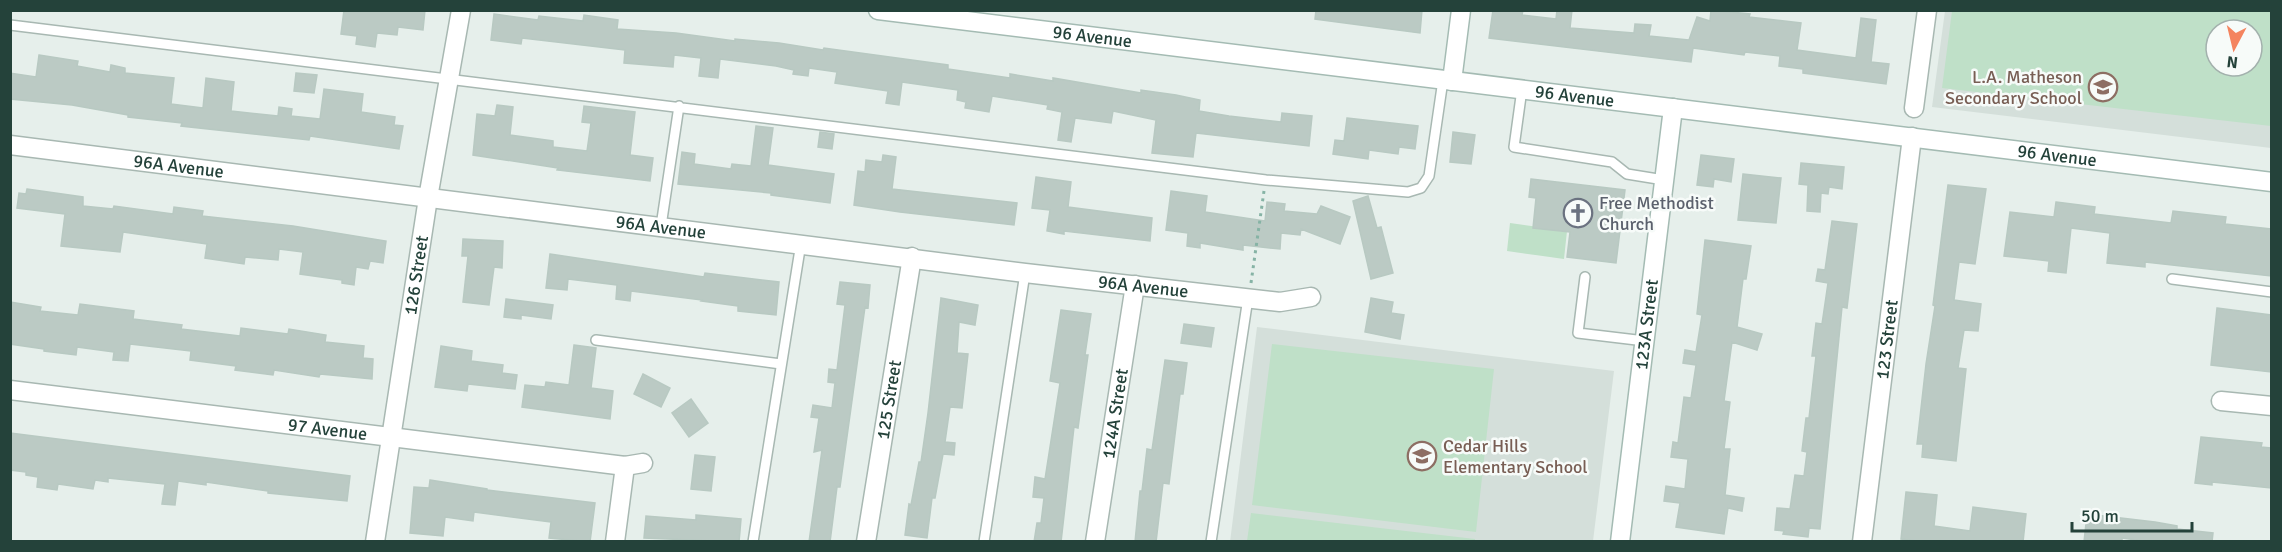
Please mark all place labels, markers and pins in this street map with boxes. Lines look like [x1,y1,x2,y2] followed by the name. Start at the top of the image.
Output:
[1945,66,2082,109] place label: L.A. Matheson Secondary School
[2087,71,2119,103] school or university icon: L.A. Matheson Secondary School
[1599,192,1714,235] place label: Free Methodist Church
[1562,197,1594,229] church icon: Free Methodist Church
[1443,435,1588,478] place label: Cedar Hills Elementary School
[1406,440,1438,472] school or university icon: Cedar Hills Elementary School

